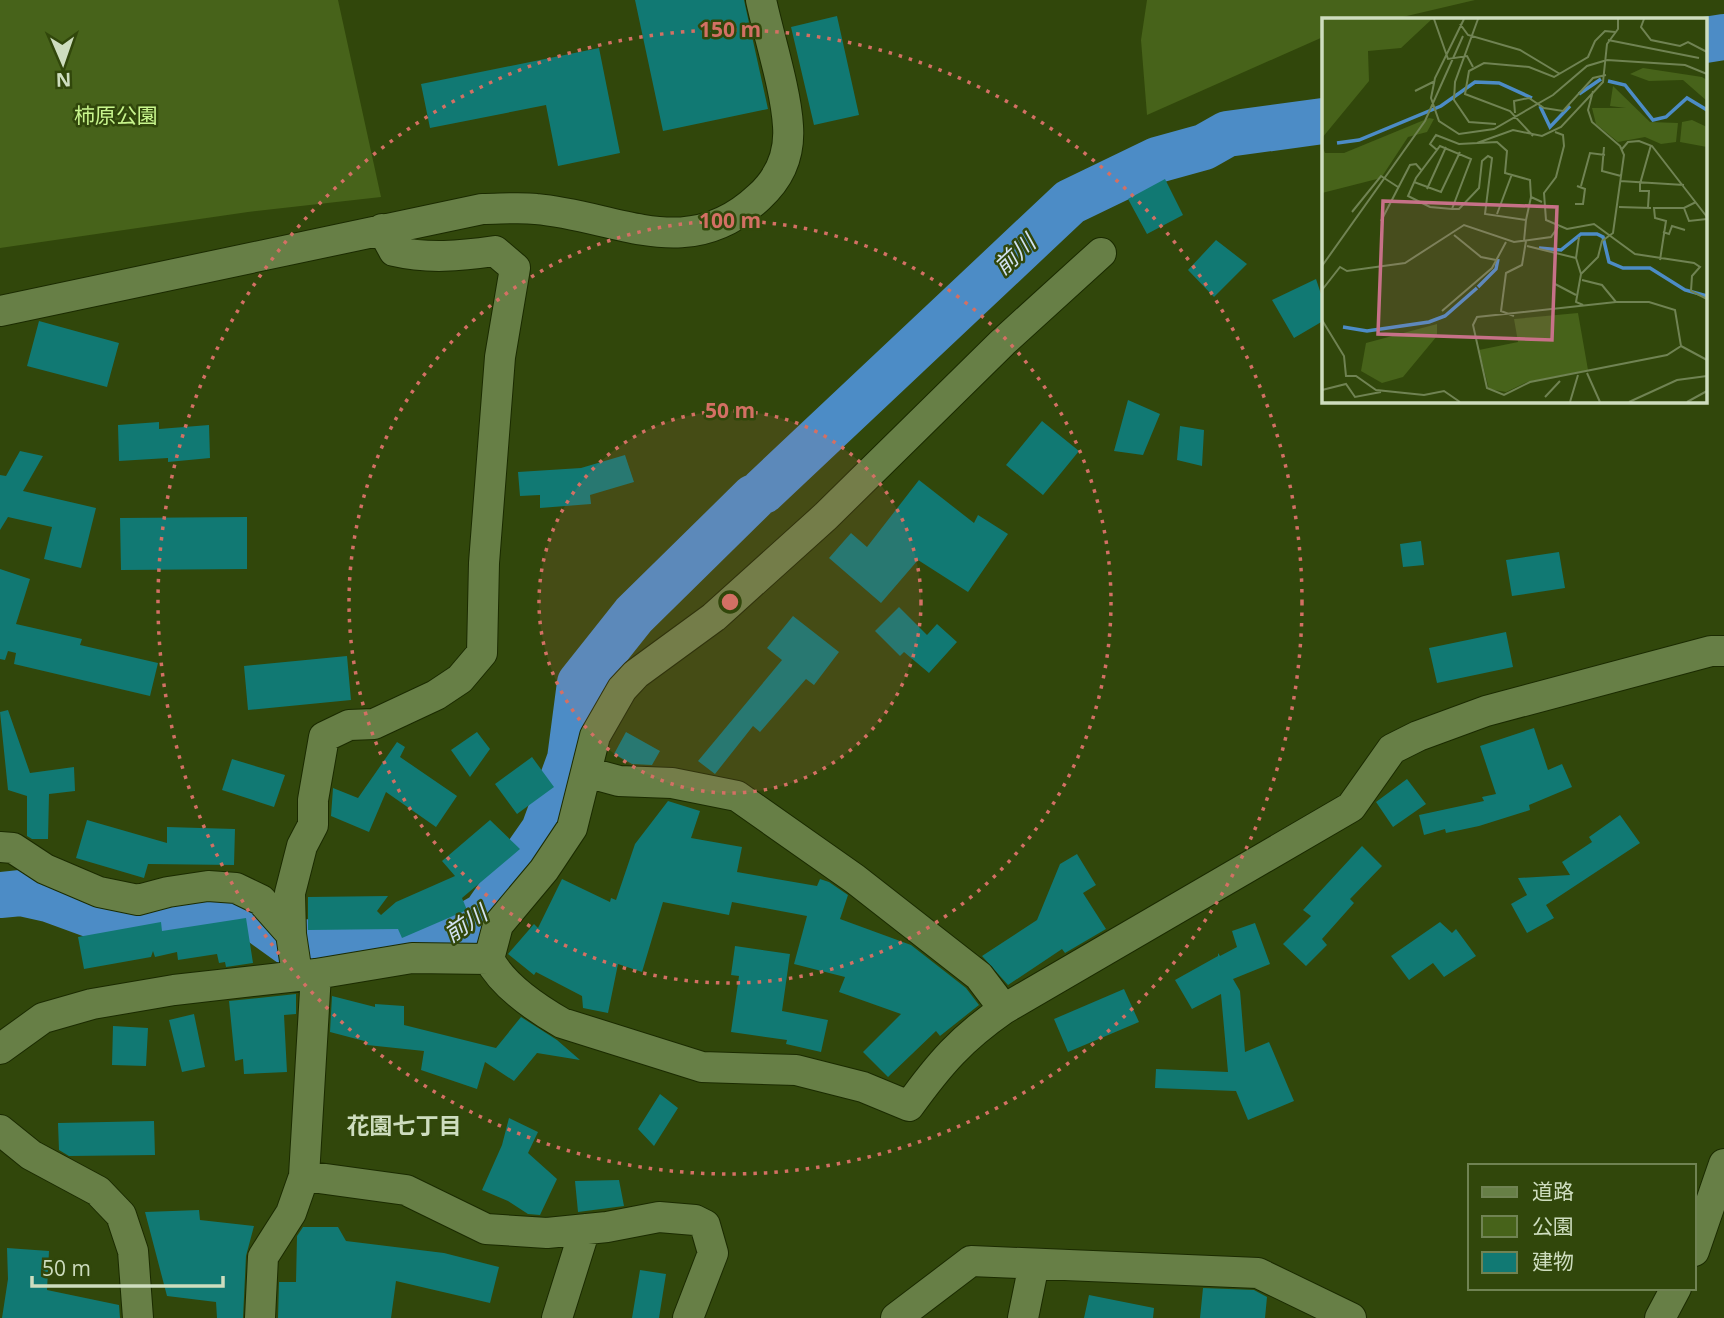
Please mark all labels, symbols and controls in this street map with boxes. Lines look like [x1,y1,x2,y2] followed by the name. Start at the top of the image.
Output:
[699,15,761,43] text: 150 m
[1322,18,1706,402] inset map
[28,28,98,98] north arrow
[55,67,72,93] text: N
[74,101,158,129] park label: 柿原公園
[699,206,761,234] text: 100 m
[986,225,1044,281] water label: 前川
[705,396,755,424] text: 50 m
[718,590,742,614] centre of rings
[437,895,496,949] water label: 前川
[347,1109,462,1141] district label: 花園七丁目
[1468,1164,1696,1290] legend
[1532,1177,1574,1205] text: 道路
[1532,1212,1574,1240] text: 公園
[32,1244,222,1288] scale bar
[1532,1247,1574,1275] text: 建物
[42,1254,91,1282] text: 50 m

